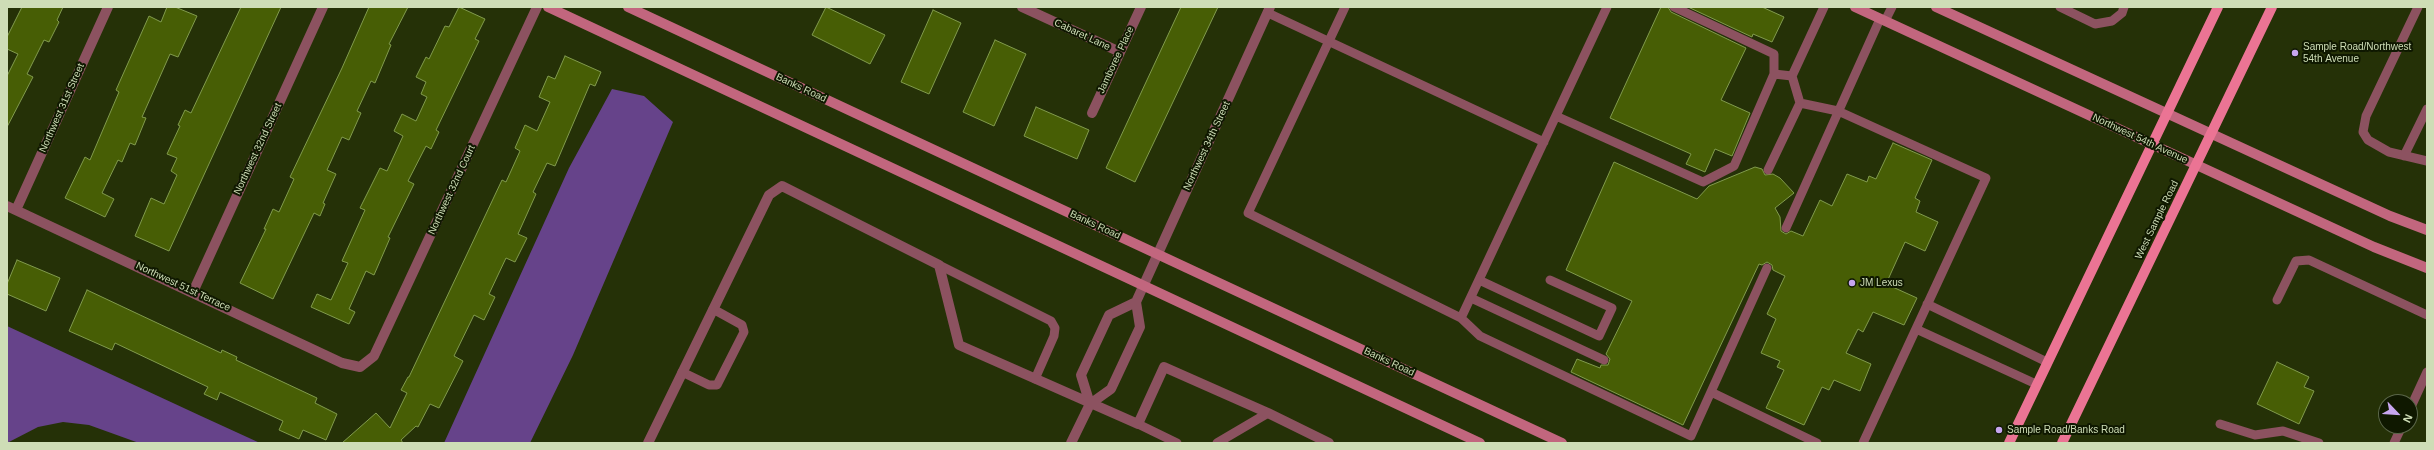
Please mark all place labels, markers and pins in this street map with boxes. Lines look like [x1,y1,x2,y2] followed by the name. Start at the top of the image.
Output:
[2303,41,2411,64] place label: Sample Road/Northwest 54th Avenue
[2290,48,2300,58] marker: Sample Road/Northwest 54th Avenue
[1860,277,1903,289] place label: JM Lexus
[1847,278,1857,288] marker: JM Lexus
[2007,424,2125,436] place label: Sample Road/Banks Road
[1994,425,2004,435] marker: Sample Road/Banks Road

